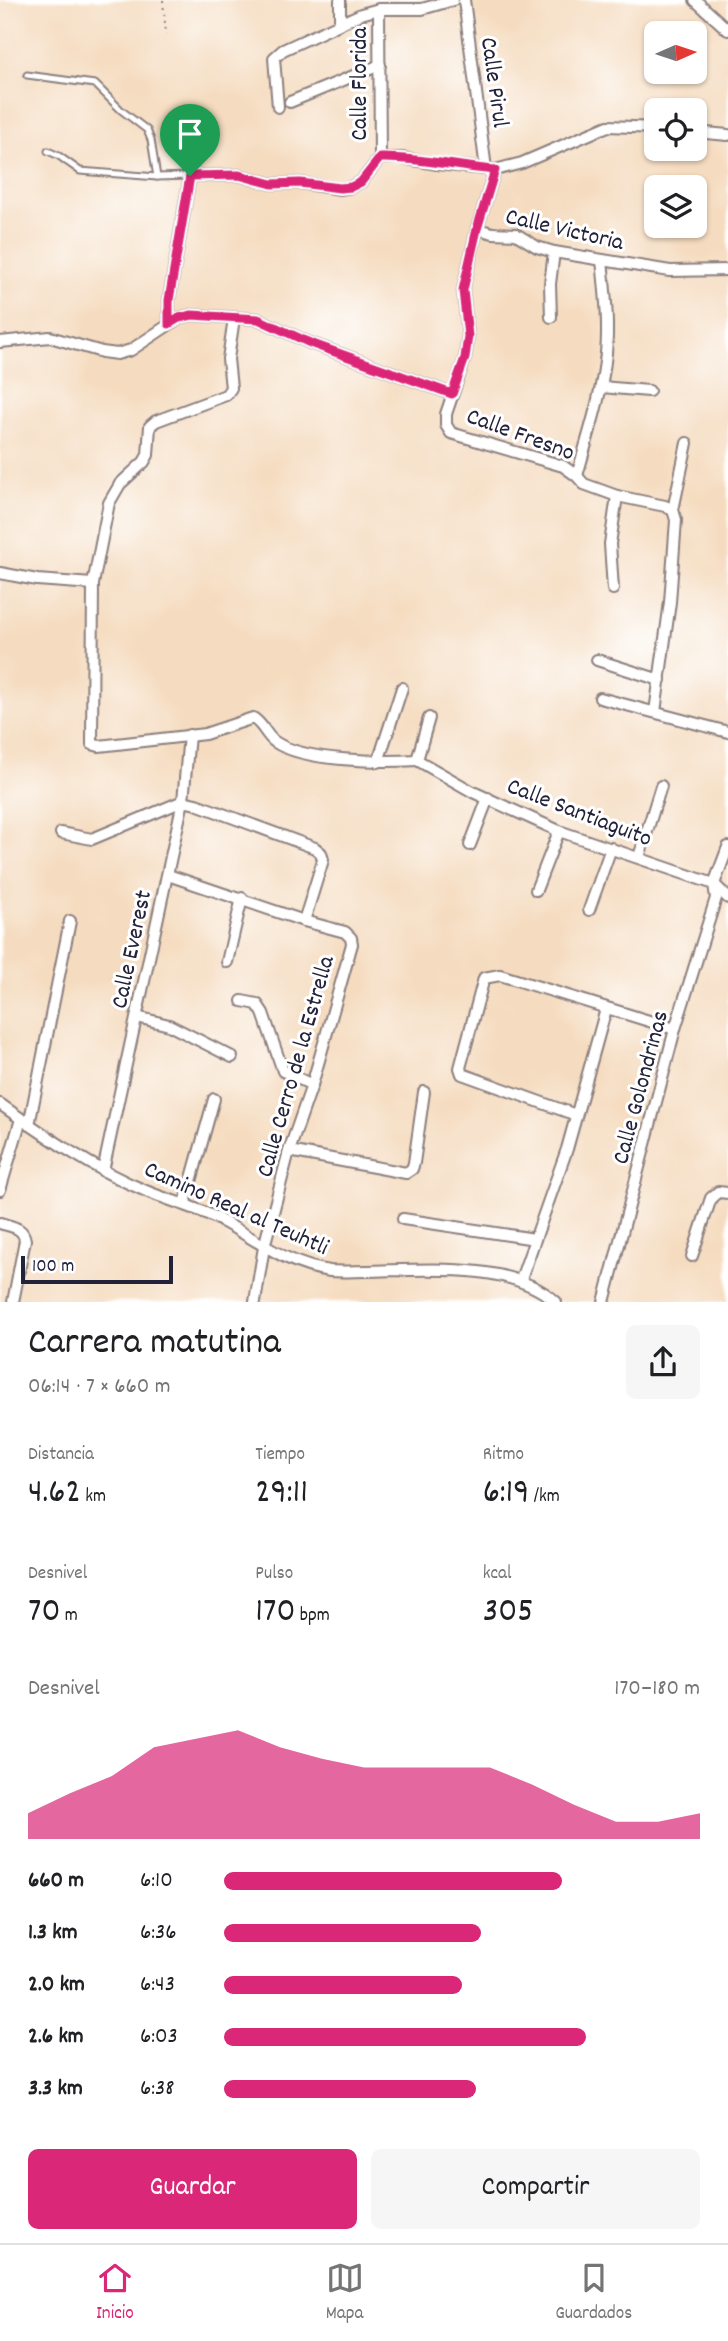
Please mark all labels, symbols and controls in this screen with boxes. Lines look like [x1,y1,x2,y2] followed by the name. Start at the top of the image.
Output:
[644,21,707,84] north arrow
[644,21,707,238] map controls
[344,27,378,141] street label: Calle Florida
[470,35,516,130] street label: Calle Pirul
[644,98,707,161] button: locate
[160,104,220,176] pin
[171,115,209,153] icon: arrive
[644,175,707,238] button: layers
[502,201,627,261] street label: Calle Victoria
[461,401,579,471] street label: Calle Fresno
[502,771,656,857] street label: Calle Santiaguito
[104,887,162,1012] street label: Calle Everest
[249,951,345,1181] street label: Calle Cerro de la Estrella
[605,1007,679,1168] street label: Calle Golondrinas
[138,1154,334,1266] street label: Camino Real al Teuhtli
[21,1252,173,1284] scale bar
[32,1254,74,1281] text: 100 m
[28,1317,281,1372] text: Carrera matutina
[626,1325,700,1399] button: share
[28,1371,170,1404] text: 06:14 · 7 × 660 m
[28,1442,94,1469] text: Distancia
[255,1442,305,1469] text: Tiempo
[483,1442,524,1469] text: Ritmo
[28,1469,81,1519] text: 4.62
[255,1469,308,1519] text: 29:11
[483,1469,529,1519] text: 6:19
[81,1484,106,1511] text: km
[529,1484,560,1511] text: /km
[28,1561,87,1588] text: Desnivel
[255,1561,293,1588] text: Pulso
[483,1561,512,1588] text: kcal
[28,1588,60,1638] text: 70
[255,1588,295,1638] text: 170
[483,1588,533,1638] text: 305
[60,1603,78,1630] text: m
[295,1603,330,1630] text: bpm
[28,1673,100,1706] text: Desnivel
[614,1673,700,1706] text: 170–180 m
[28,1865,84,1898] text: 660 m
[140,1865,173,1898] text: 6:10
[28,1917,78,1950] text: 1.3 km
[140,1917,177,1950] text: 6:36
[28,1969,85,2002] text: 2.0 km
[140,1969,175,2002] text: 6:43
[28,2021,84,2054] text: 2.6 km
[140,2021,178,2054] text: 6:03
[28,2073,83,2106] text: 3.3 km
[140,2073,175,2106] text: 6:38
[28,2149,357,2229] button: Guardar
[371,2149,700,2229] button: Compartir
[96,2259,134,2328] tab: Inicio
[326,2259,364,2328] tab: Mapa
[555,2259,632,2328] tab: Guardados

